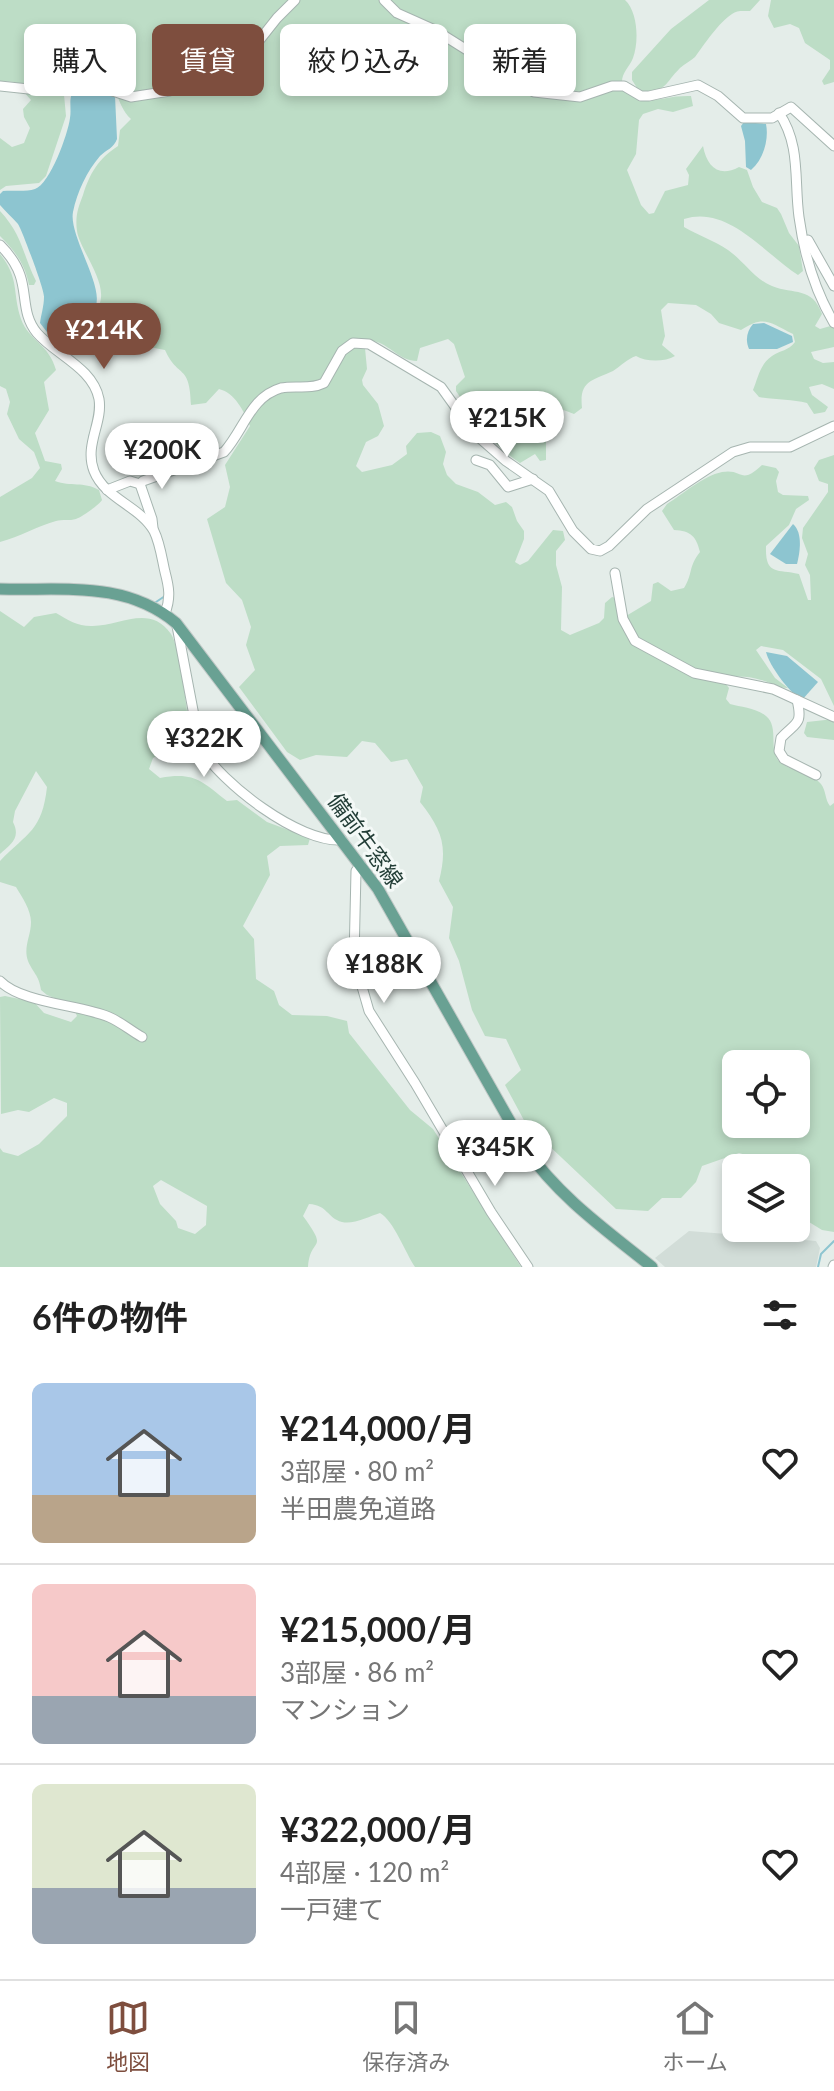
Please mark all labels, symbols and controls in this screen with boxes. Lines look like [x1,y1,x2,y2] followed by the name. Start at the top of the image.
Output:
[24,24,136,96] chip: 購入
[152,24,264,96] chip: 賃貸
[280,24,448,96] chip: 絞り込み
[464,24,576,96] chip: 新着
[48,303,160,371] pin: ¥214K
[65,313,143,345] text: ¥214K
[451,391,563,459] pin: ¥215K
[468,401,546,433] text: ¥215K
[106,423,218,491] pin: ¥200K
[123,433,201,465] text: ¥200K
[148,711,260,779] pin: ¥322K
[165,721,243,753] text: ¥322K
[323,788,409,892] street label: 備前牛窓線
[328,937,440,1005] pin: ¥188K
[345,947,423,979] text: ¥188K
[722,1050,810,1242] map controls
[722,1050,810,1138] button: locate
[439,1120,551,1188] pin: ¥345K
[456,1130,534,1162] text: ¥345K
[722,1154,810,1242] button: layers
[758,1293,802,1337] icon: filters
[32,1296,188,1337] text: 6件の物件
[280,1407,476,1448] text: ¥214,000/月
[96,1415,192,1511] icon: home
[758,1441,802,1485] icon: heart
[280,1455,434,1487] text: 3部屋 · 80 m²
[280,1492,436,1524] text: 半田農免道路
[280,1608,476,1649] text: ¥215,000/月
[96,1616,192,1712] icon: home
[758,1642,802,1686] icon: heart
[280,1656,434,1688] text: 3部屋 · 86 m²
[280,1693,410,1725] text: マンション
[280,1808,476,1849] text: ¥322,000/月
[96,1816,192,1912] icon: home
[758,1842,802,1886] icon: heart
[280,1856,449,1888] text: 4部屋 · 120 m²
[280,1893,384,1925] text: 一戸建て
[106,1996,150,2076] tab: 地図
[362,1996,450,2076] tab: 保存済み
[663,1996,728,2076] tab: ホーム

